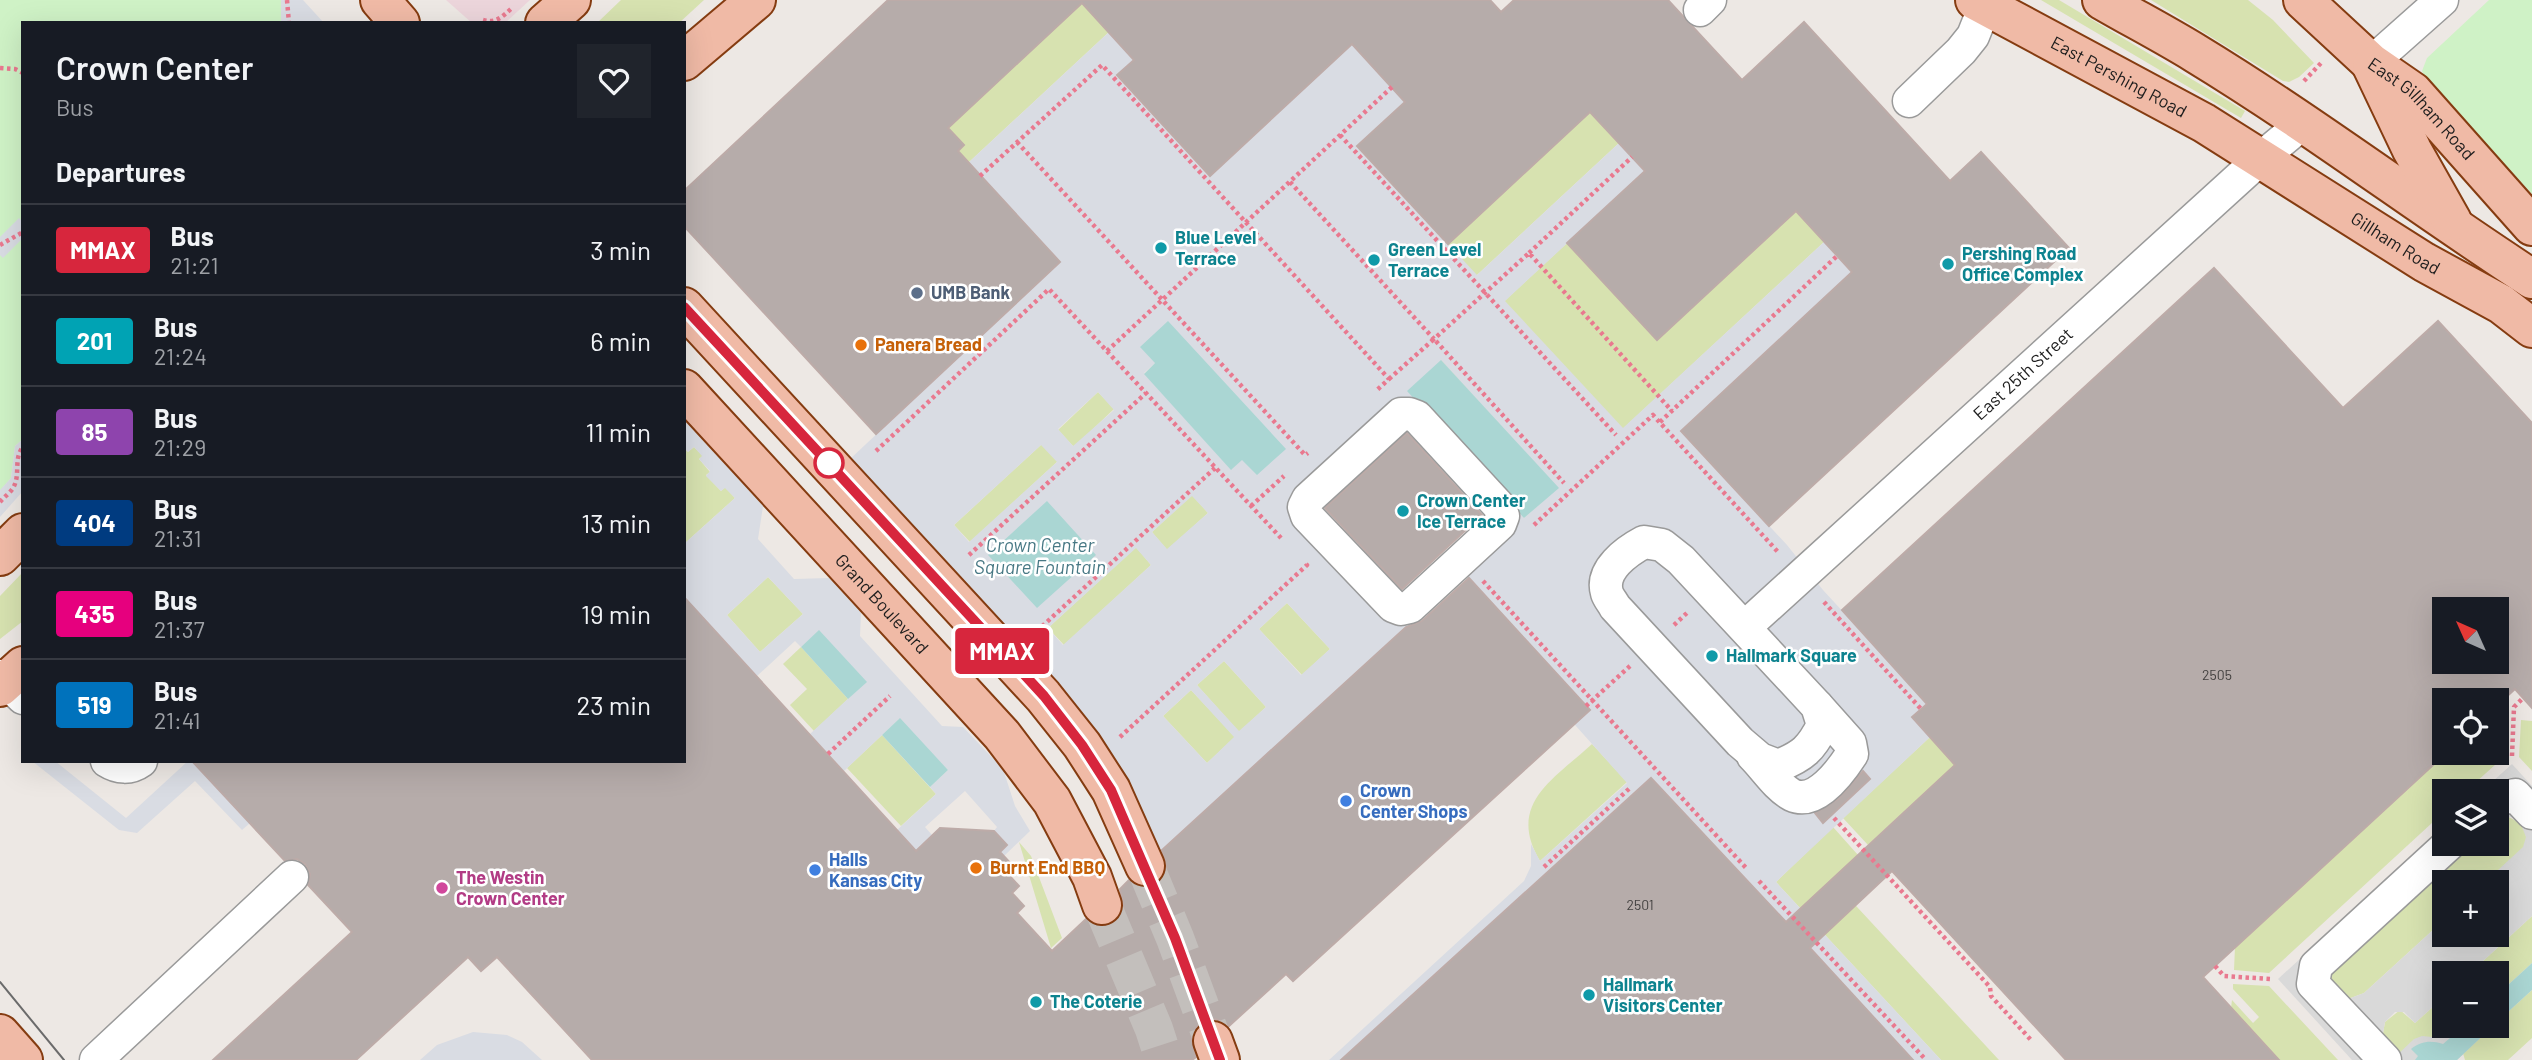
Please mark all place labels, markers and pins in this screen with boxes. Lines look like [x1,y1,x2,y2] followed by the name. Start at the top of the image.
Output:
[1175,226,1256,269] place label: Blue Level Terrace
[1388,238,1481,281] place label: Green Level Terrace
[1153,240,1169,256] marker: Blue Level Terrace
[1962,242,2084,285] place label: Pershing Road Office Complex
[1366,252,1382,268] marker: Green Level Terrace
[1940,256,1956,272] marker: Pershing Road Office Complex
[931,281,1010,303] place label: UMB Bank
[909,285,925,301] marker: UMB Bank
[875,333,982,355] place label: Panera Bread
[853,337,869,353] marker: Panera Bread
[814,448,844,478] unlabelled marker
[1417,489,1526,532] place label: Crown Center Ice Terrace
[1395,503,1411,519] marker: Crown Center Ice Terrace
[1726,644,1857,666] place label: Hallmark Square
[1704,648,1720,664] marker: Hallmark Square
[1360,779,1467,822] place label: Crown Center Shops
[1338,793,1354,809] marker: Crown Center Shops
[829,848,922,891] place label: Halls Kansas City
[990,856,1105,878] place label: Burnt End BBQ
[968,860,984,876] marker: Burnt End BBQ
[807,862,823,878] marker: Halls Kansas City
[456,866,565,909] place label: The Westin Crown Center
[434,880,450,896] marker: The Westin Crown Center
[1603,973,1723,1016] place label: Hallmark Visitors Center
[1581,987,1597,1003] marker: Hallmark Visitors Center
[1050,990,1142,1012] place label: The Coterie
[1028,994,1044,1010] marker: The Coterie

